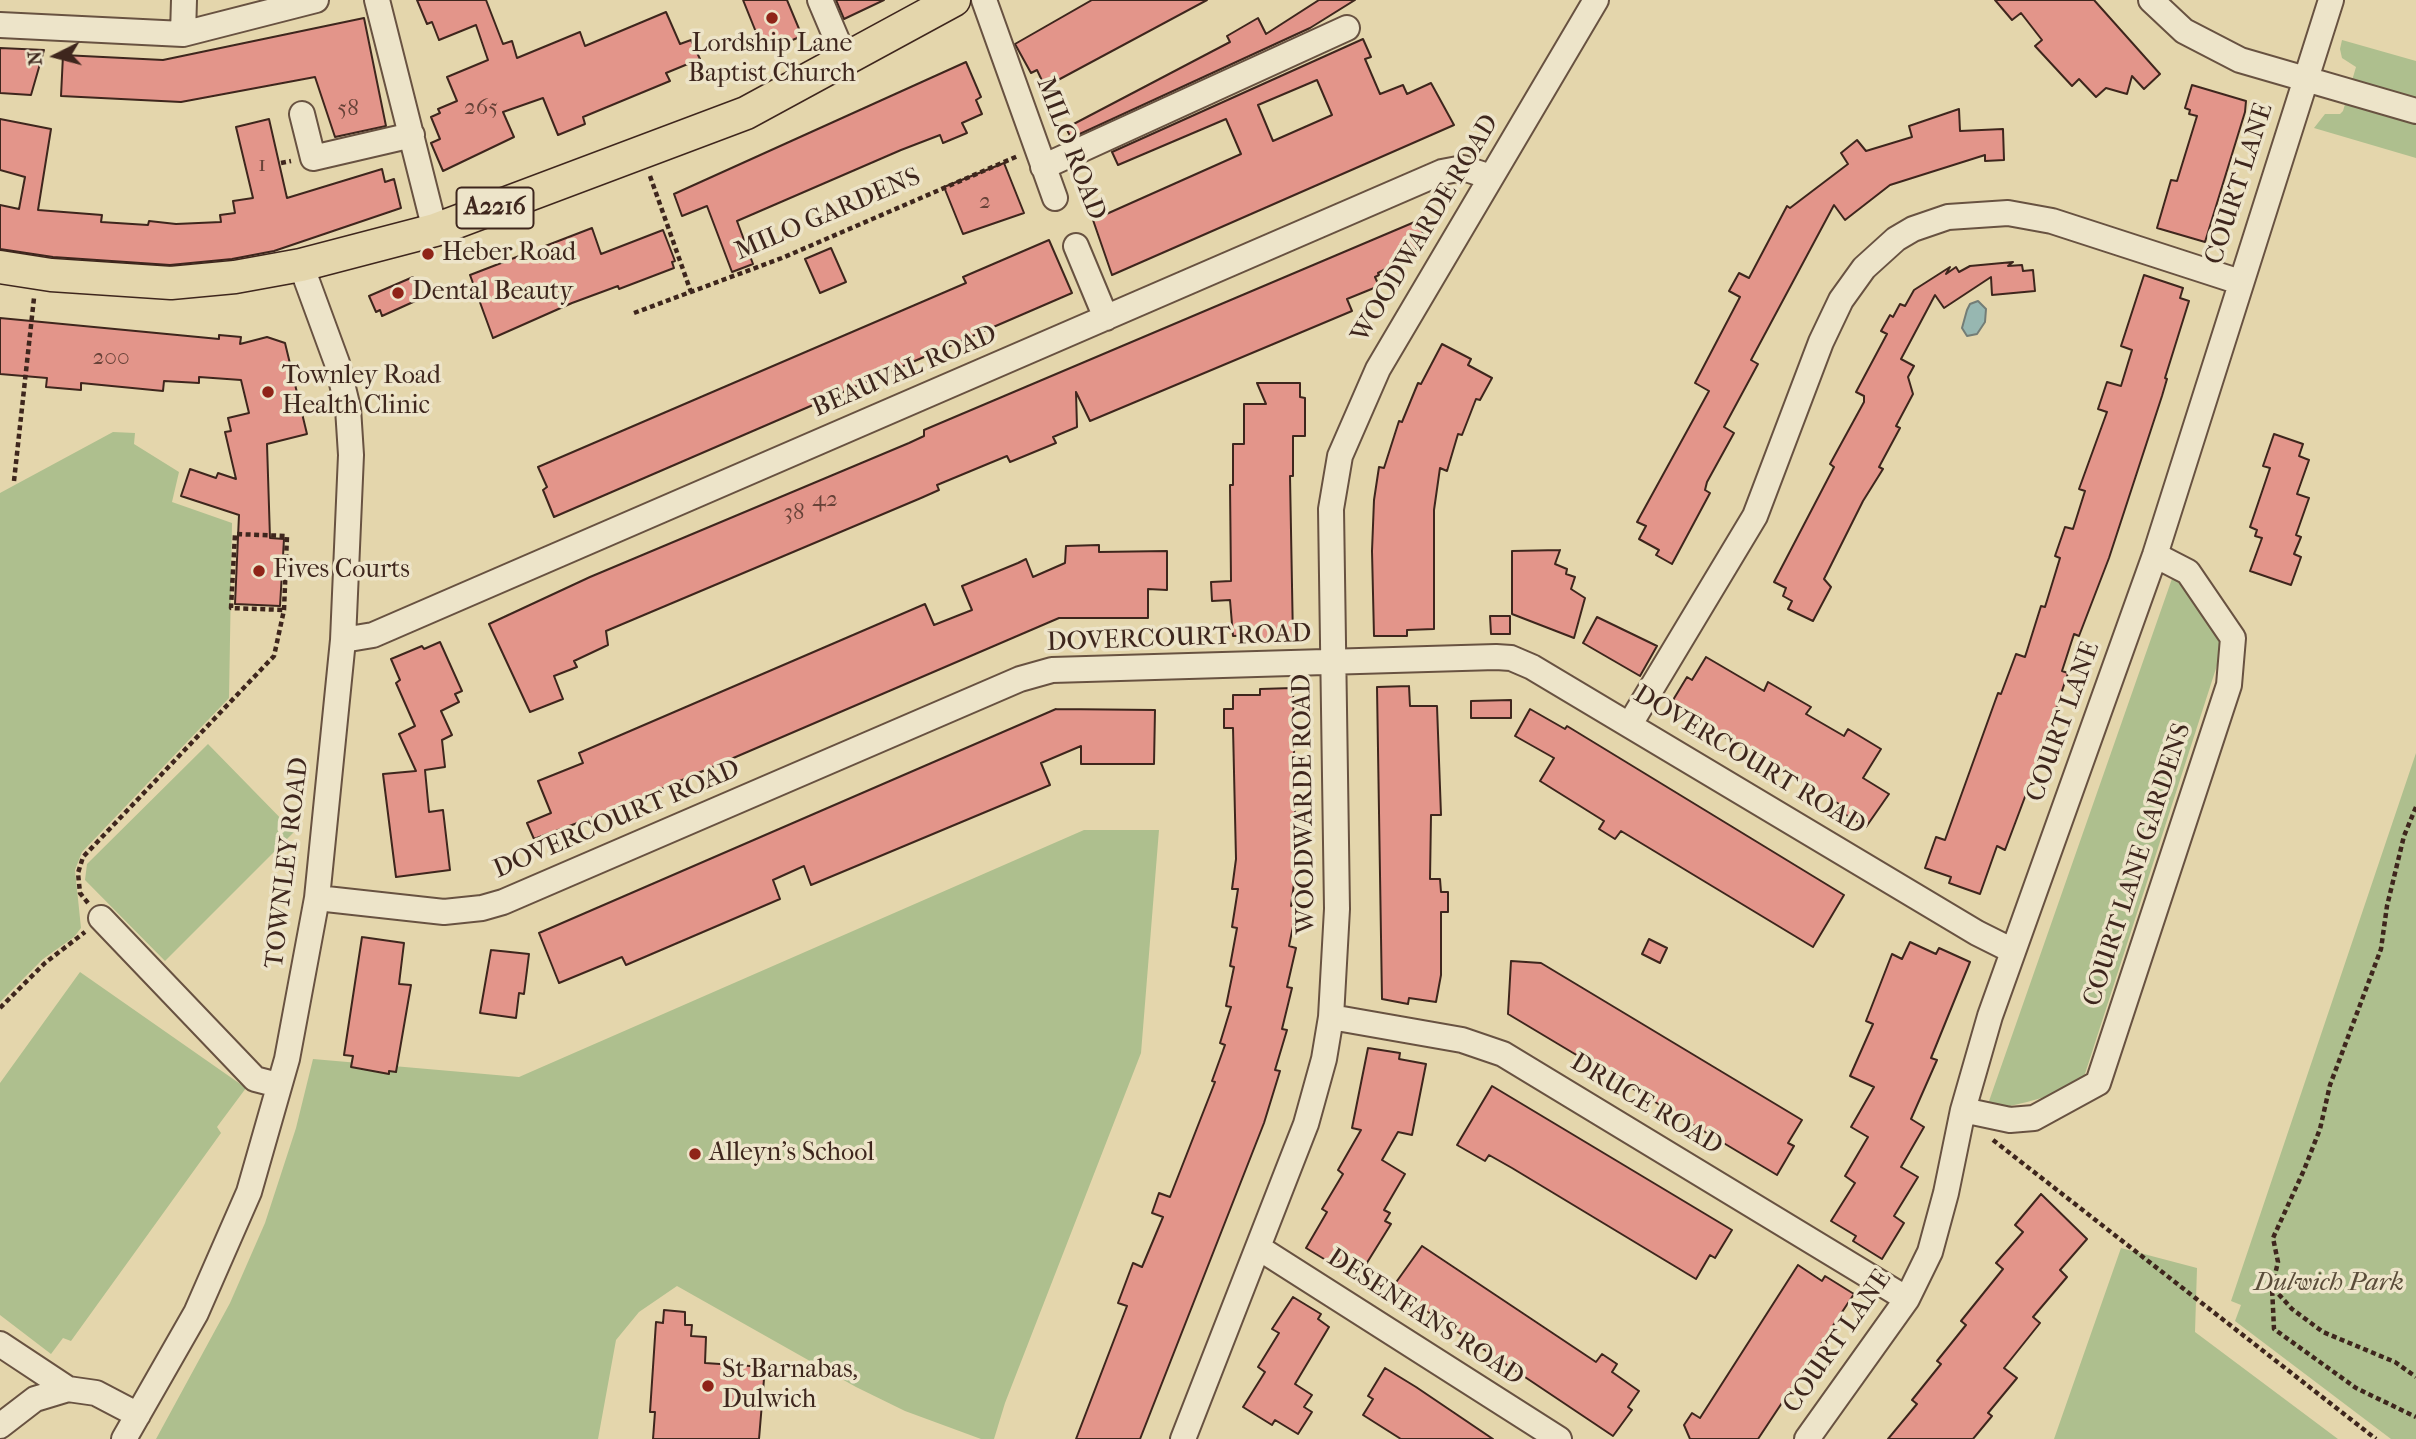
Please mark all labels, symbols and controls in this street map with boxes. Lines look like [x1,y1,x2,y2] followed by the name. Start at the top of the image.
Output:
[764,10,780,26] marker: Lordship Lane Baptist Church
[21,21,91,91] north arrow
[688,29,856,90] place label: Lordship Lane Baptist Church
[23,50,47,67] text: N
[1028,73,1112,225] street label: MILO ROAD
[464,94,498,122] house number: 265
[337,95,359,123] house number: 58
[2199,99,2281,269] street label: COURT LANE
[1346,109,1506,349] street label: WOODWARDE ROAD
[258,151,266,179] house number: 1
[731,162,925,268] street label: MILO GARDENS
[456,188,534,229] road number: A2216
[979,188,991,216] house number: 2
[442,238,576,270] place label: Heber Road
[420,246,436,262] marker: Heber Road
[412,277,573,309] place label: Dental Beauty
[390,285,406,301] marker: Dental Beauty
[808,319,1002,425] street label: BEAUVAL ROAD
[92,344,130,372] house number: 200
[282,361,441,422] place label: Townley Road Health Clinic
[260,384,276,400] marker: Townley Road Health Clinic
[812,486,838,514] house number: 42
[784,499,804,527] house number: 38
[273,555,410,587] place label: Fives Courts
[251,563,267,579] marker: Fives Courts
[1046,619,1312,659] street label: DOVERCOURT ROAD
[2021,638,2107,806] street label: COURT LANE
[1287,674,1323,934] street label: WOODWARDE ROAD
[1627,679,1871,843] street label: DOVERCOURT ROAD
[2077,720,2199,1010] street label: COURT LANE GARDENS
[489,754,745,886] street label: DOVERCOURT ROAD
[260,756,316,970] street label: TOWNLEY ROAD
[1565,1047,1727,1163] street label: DRUCE ROAD
[709,1138,874,1170] place label: Alleyn's School
[687,1146,703,1162] marker: Alleyn's School
[1321,1243,1529,1393] street label: DESENFANS ROAD
[1777,1264,1899,1420] street label: COURT LANE
[2254,1268,2404,1300] park label: Dulwich Park
[722,1355,858,1416] place label: St Barnabas, Dulwich
[700,1378,716,1394] marker: St Barnabas, Dulwich

